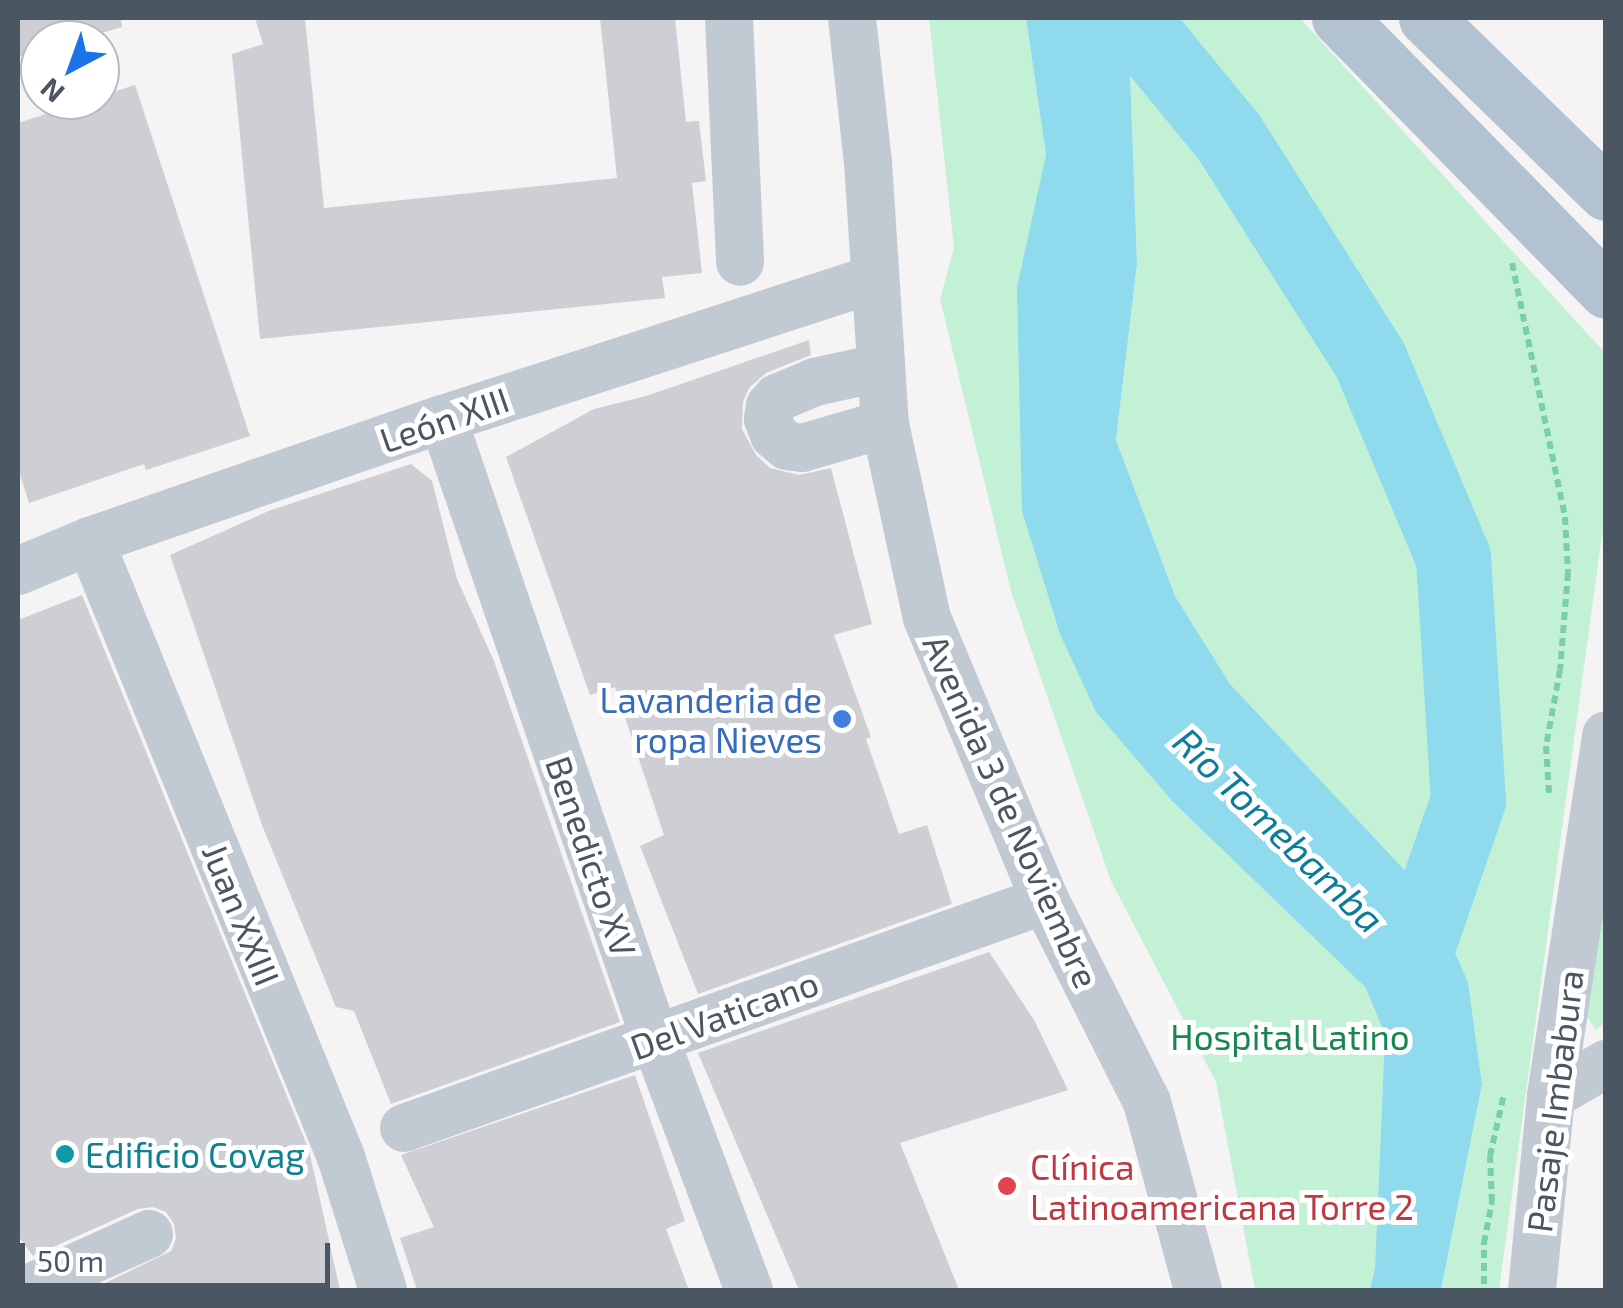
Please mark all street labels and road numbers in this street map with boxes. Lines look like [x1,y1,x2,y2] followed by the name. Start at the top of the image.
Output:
[374,377,514,461] street label: León XIII
[915,628,1109,994] street label: Avenida 3 de Noviembre
[538,750,646,962] street label: Benedicto XV
[195,837,289,991] street label: Juan XXIII
[624,960,824,1068] street label: Del Vaticano
[1517,967,1591,1235] street label: Pasaje Imbabura

